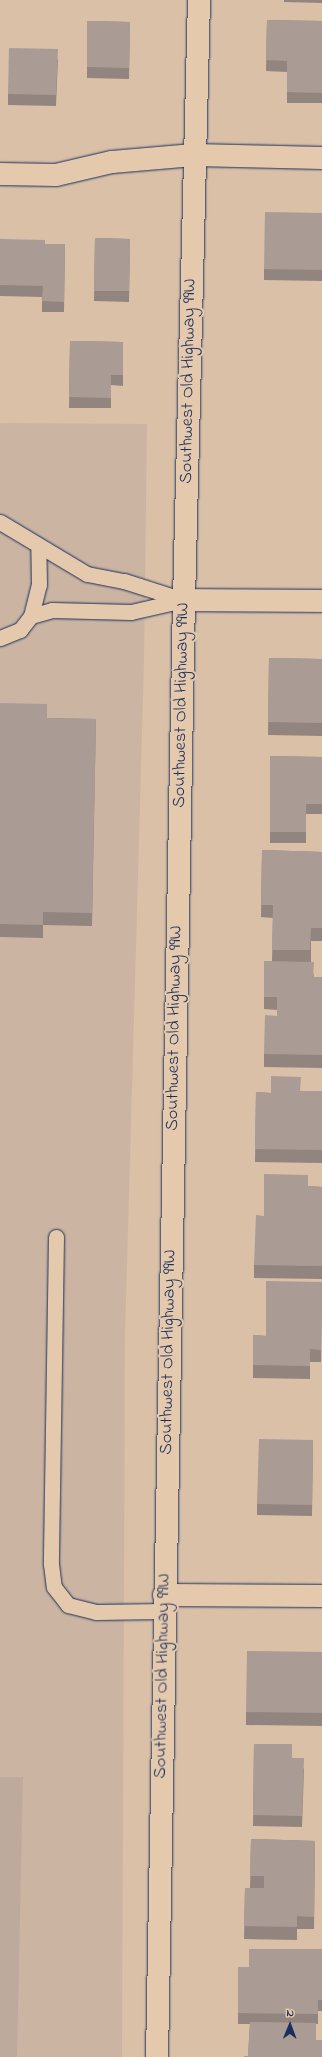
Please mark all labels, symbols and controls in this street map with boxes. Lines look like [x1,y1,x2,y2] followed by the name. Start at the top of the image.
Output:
[176,278,202,484] street label: Southwest Old Highway 99W
[169,602,195,808] street label: Southwest Old Highway 99W
[162,925,188,1131] street label: Southwest Old Highway 99W
[156,1249,182,1455] street label: Southwest Old Highway 99W
[150,1573,176,1779] street label: Southwest Old Highway 99W
[270,2005,310,2045] north arrow
[286,2005,294,2021] text: N

